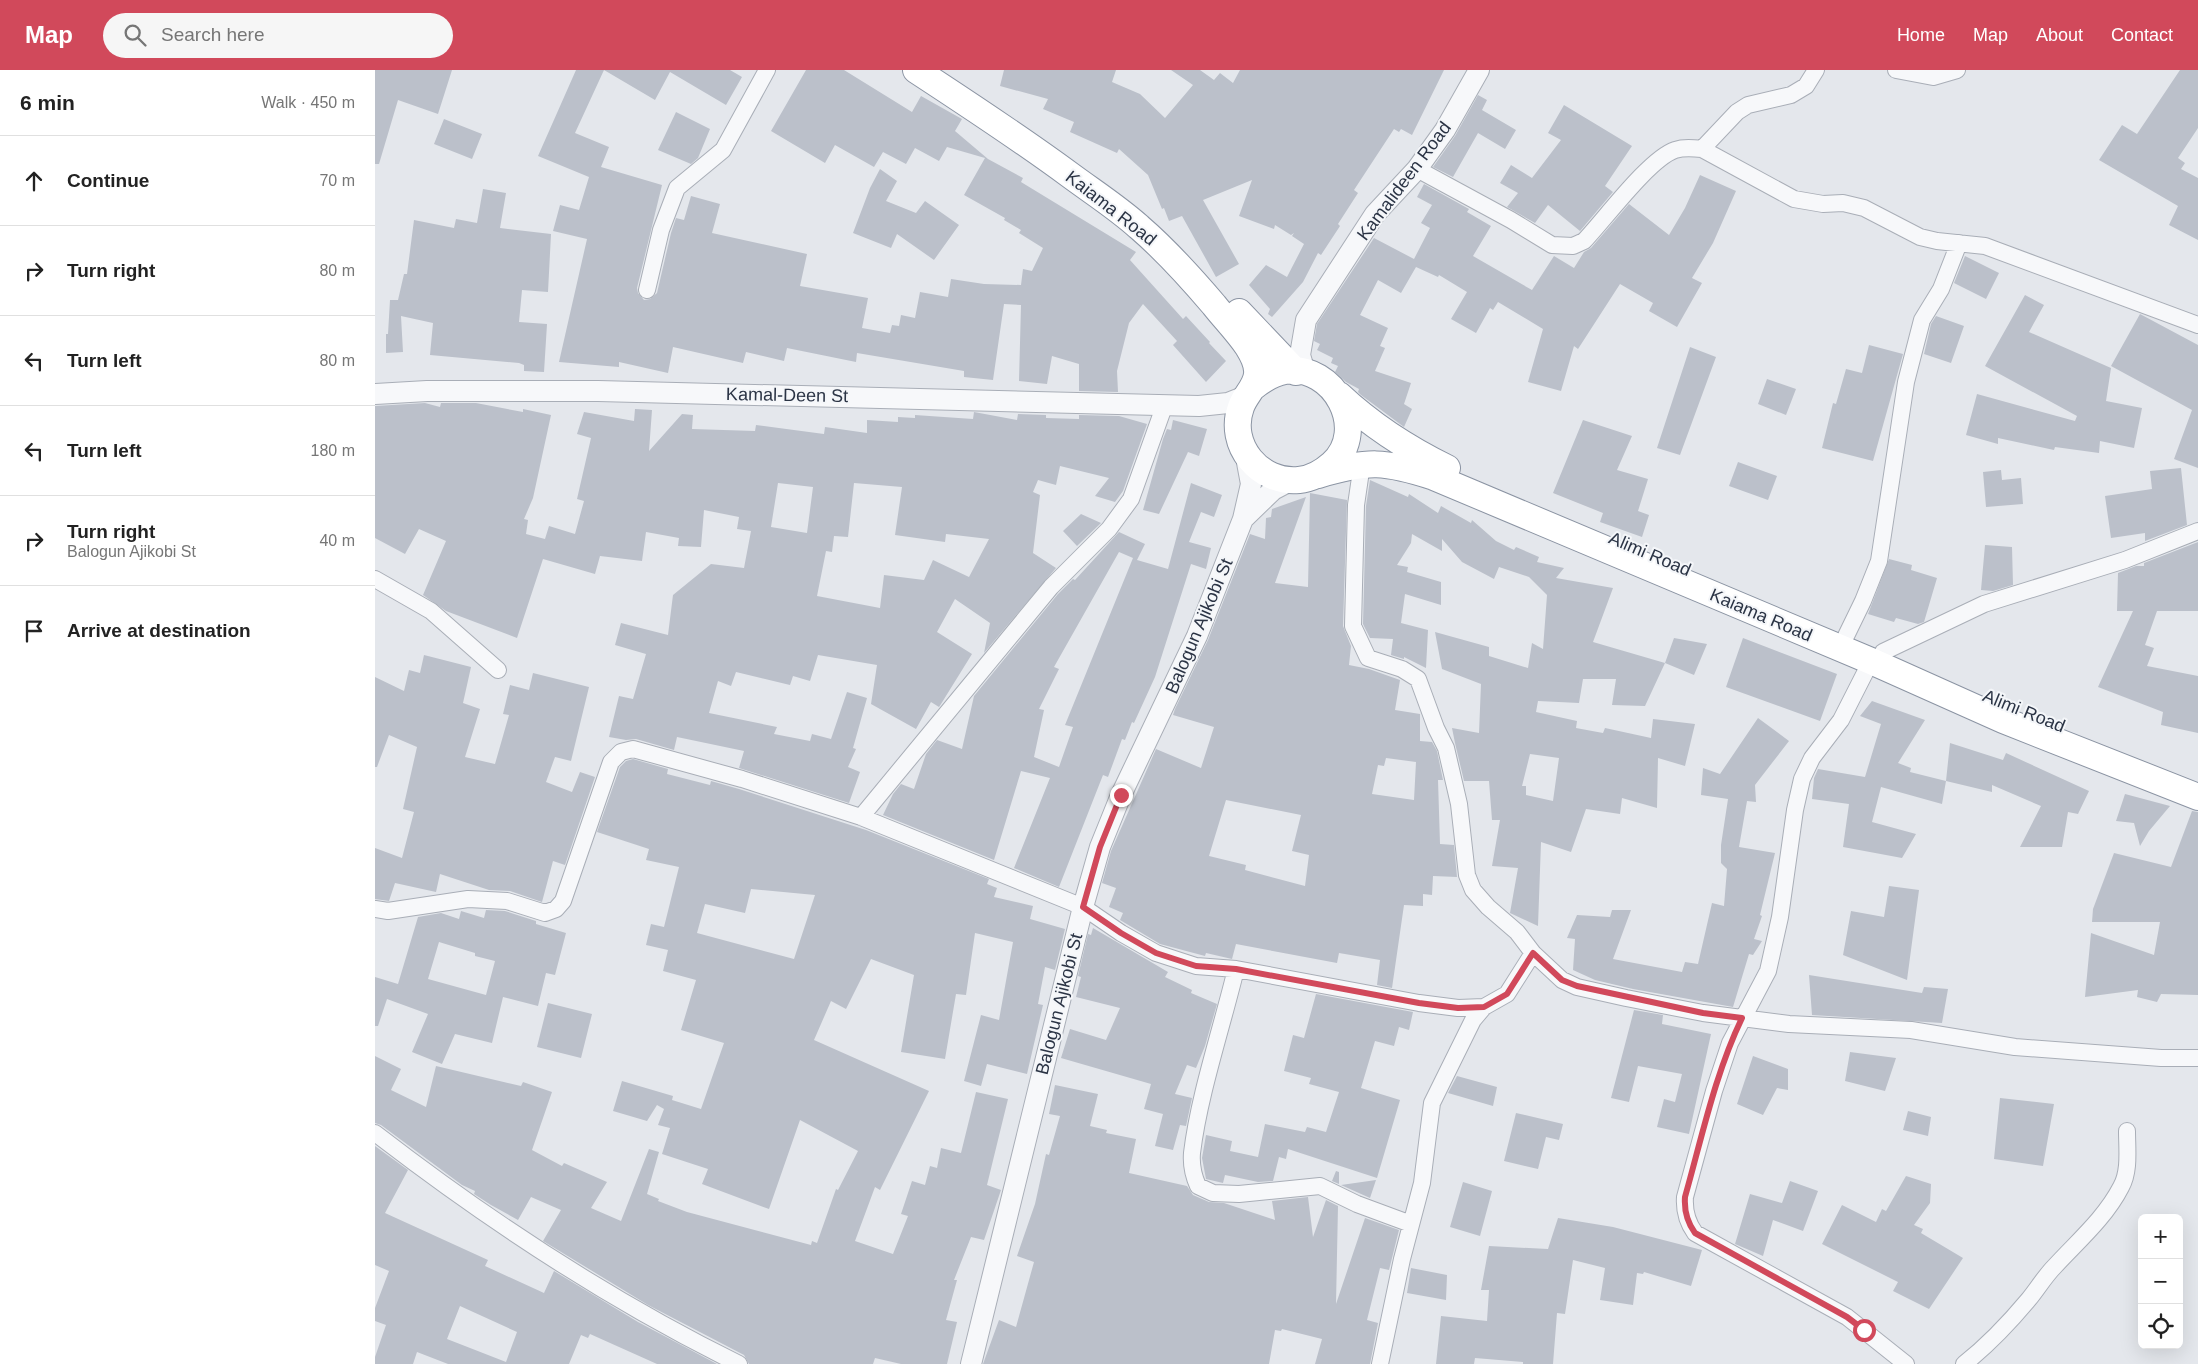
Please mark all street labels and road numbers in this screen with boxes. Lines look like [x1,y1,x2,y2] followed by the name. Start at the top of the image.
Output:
[1353,118,1455,244] street label: Kamalideen Road
[1062,167,1160,249] street label: Kaiama Road
[726,384,848,406] street label: Kamal-Deen St
[1606,528,1694,580] street label: Alimi Road
[1161,555,1237,697] street label: Balogun Ajikobi St
[1707,584,1815,646] street label: Kaiama Road
[1980,685,2068,737] street label: Alimi Road
[1032,931,1086,1077] street label: Balogun Ajikobi St

